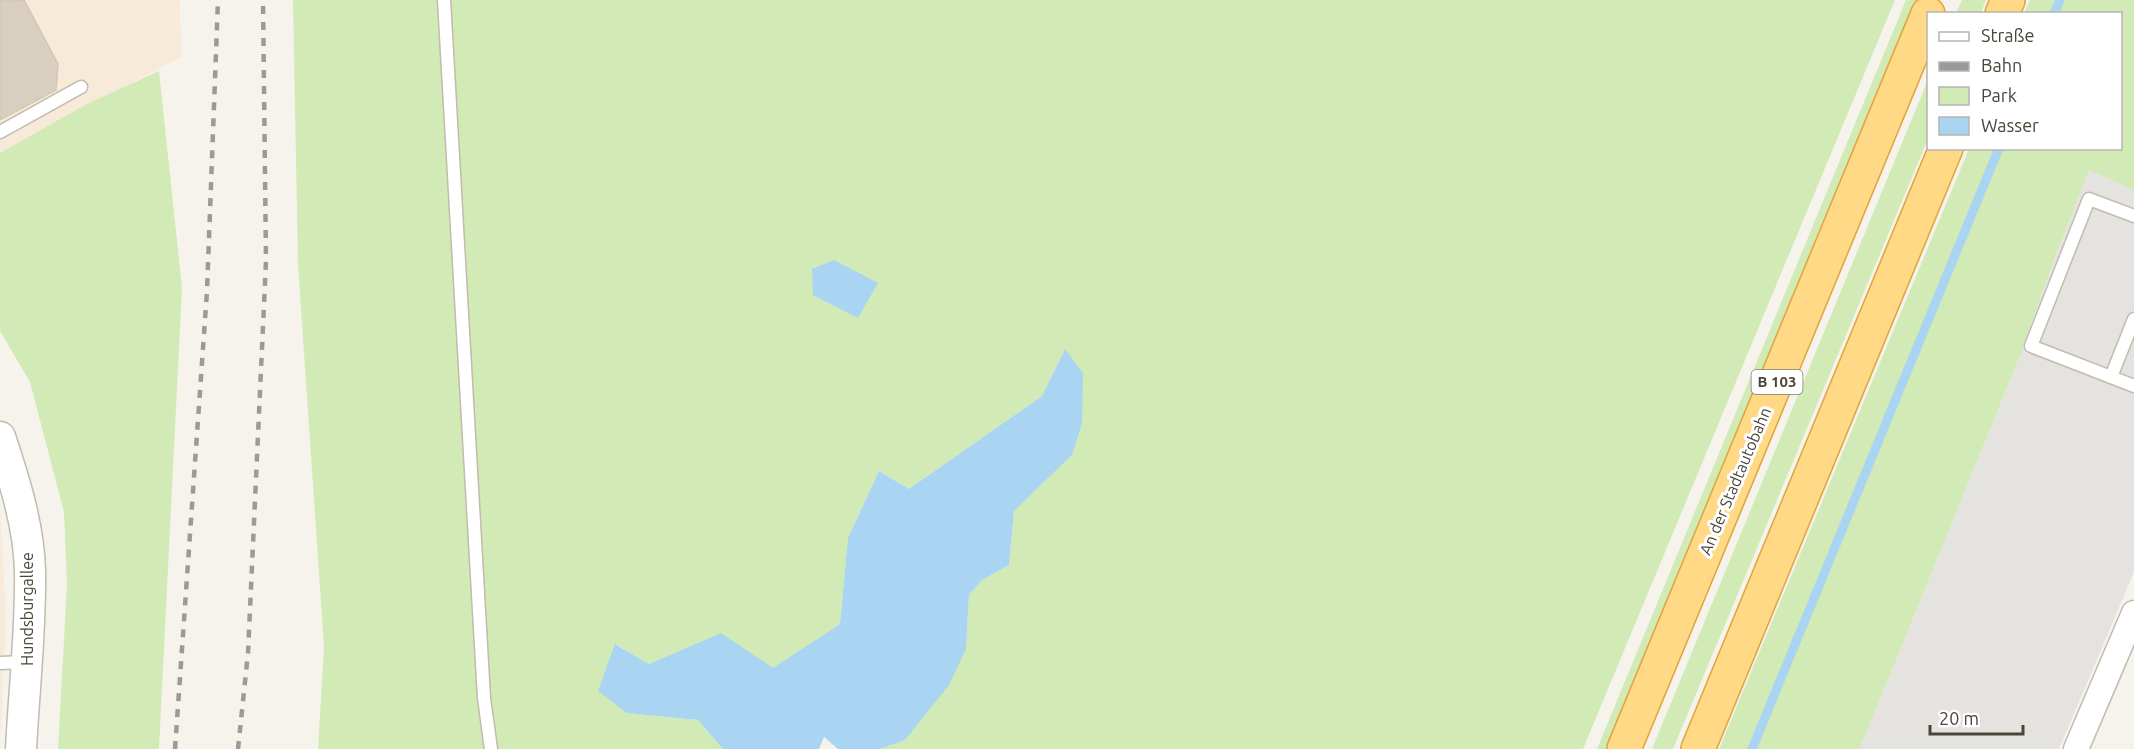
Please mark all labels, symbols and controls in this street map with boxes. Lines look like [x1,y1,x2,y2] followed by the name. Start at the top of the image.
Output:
[1927,12,2122,150] legend
[1981,25,2034,45] text: Straße
[1981,55,2022,75] text: Bahn
[1981,85,2017,105] text: Park
[1981,115,2039,135] text: Wasser
[1752,370,1802,394] road number: B 103
[1696,405,1774,557] street label: An der Stadtautobahn
[18,552,36,666] street label: Hundsburgallee
[1930,698,2023,736] scale bar
[1939,708,1979,728] text: 20 m

